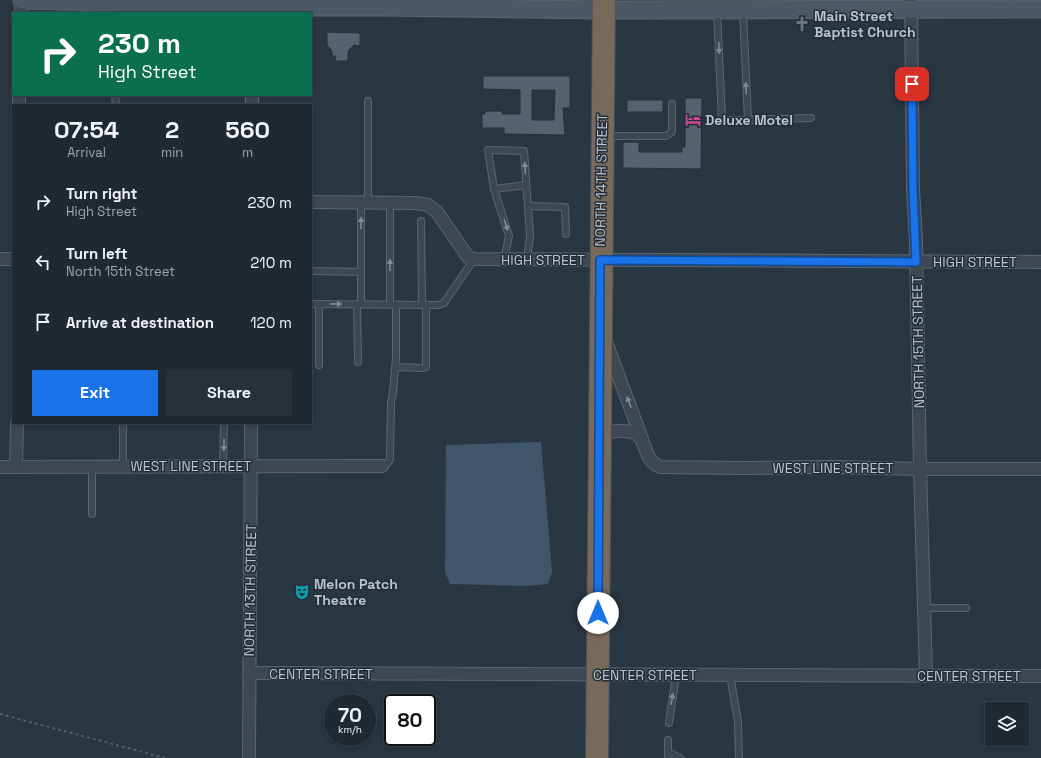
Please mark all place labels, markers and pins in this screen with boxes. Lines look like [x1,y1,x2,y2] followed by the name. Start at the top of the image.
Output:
[814,7,916,41] place label: Main Street Baptist Church
[793,15,811,33] church icon: Main Street Baptist Church
[895,67,929,101] pin
[684,111,702,129] hotel icon: Deluxe Motel
[705,111,793,129] place label: Deluxe Motel
[314,575,398,609] place label: Melon Patch Theatre
[293,583,311,601] theatre icon: Melon Patch Theatre

